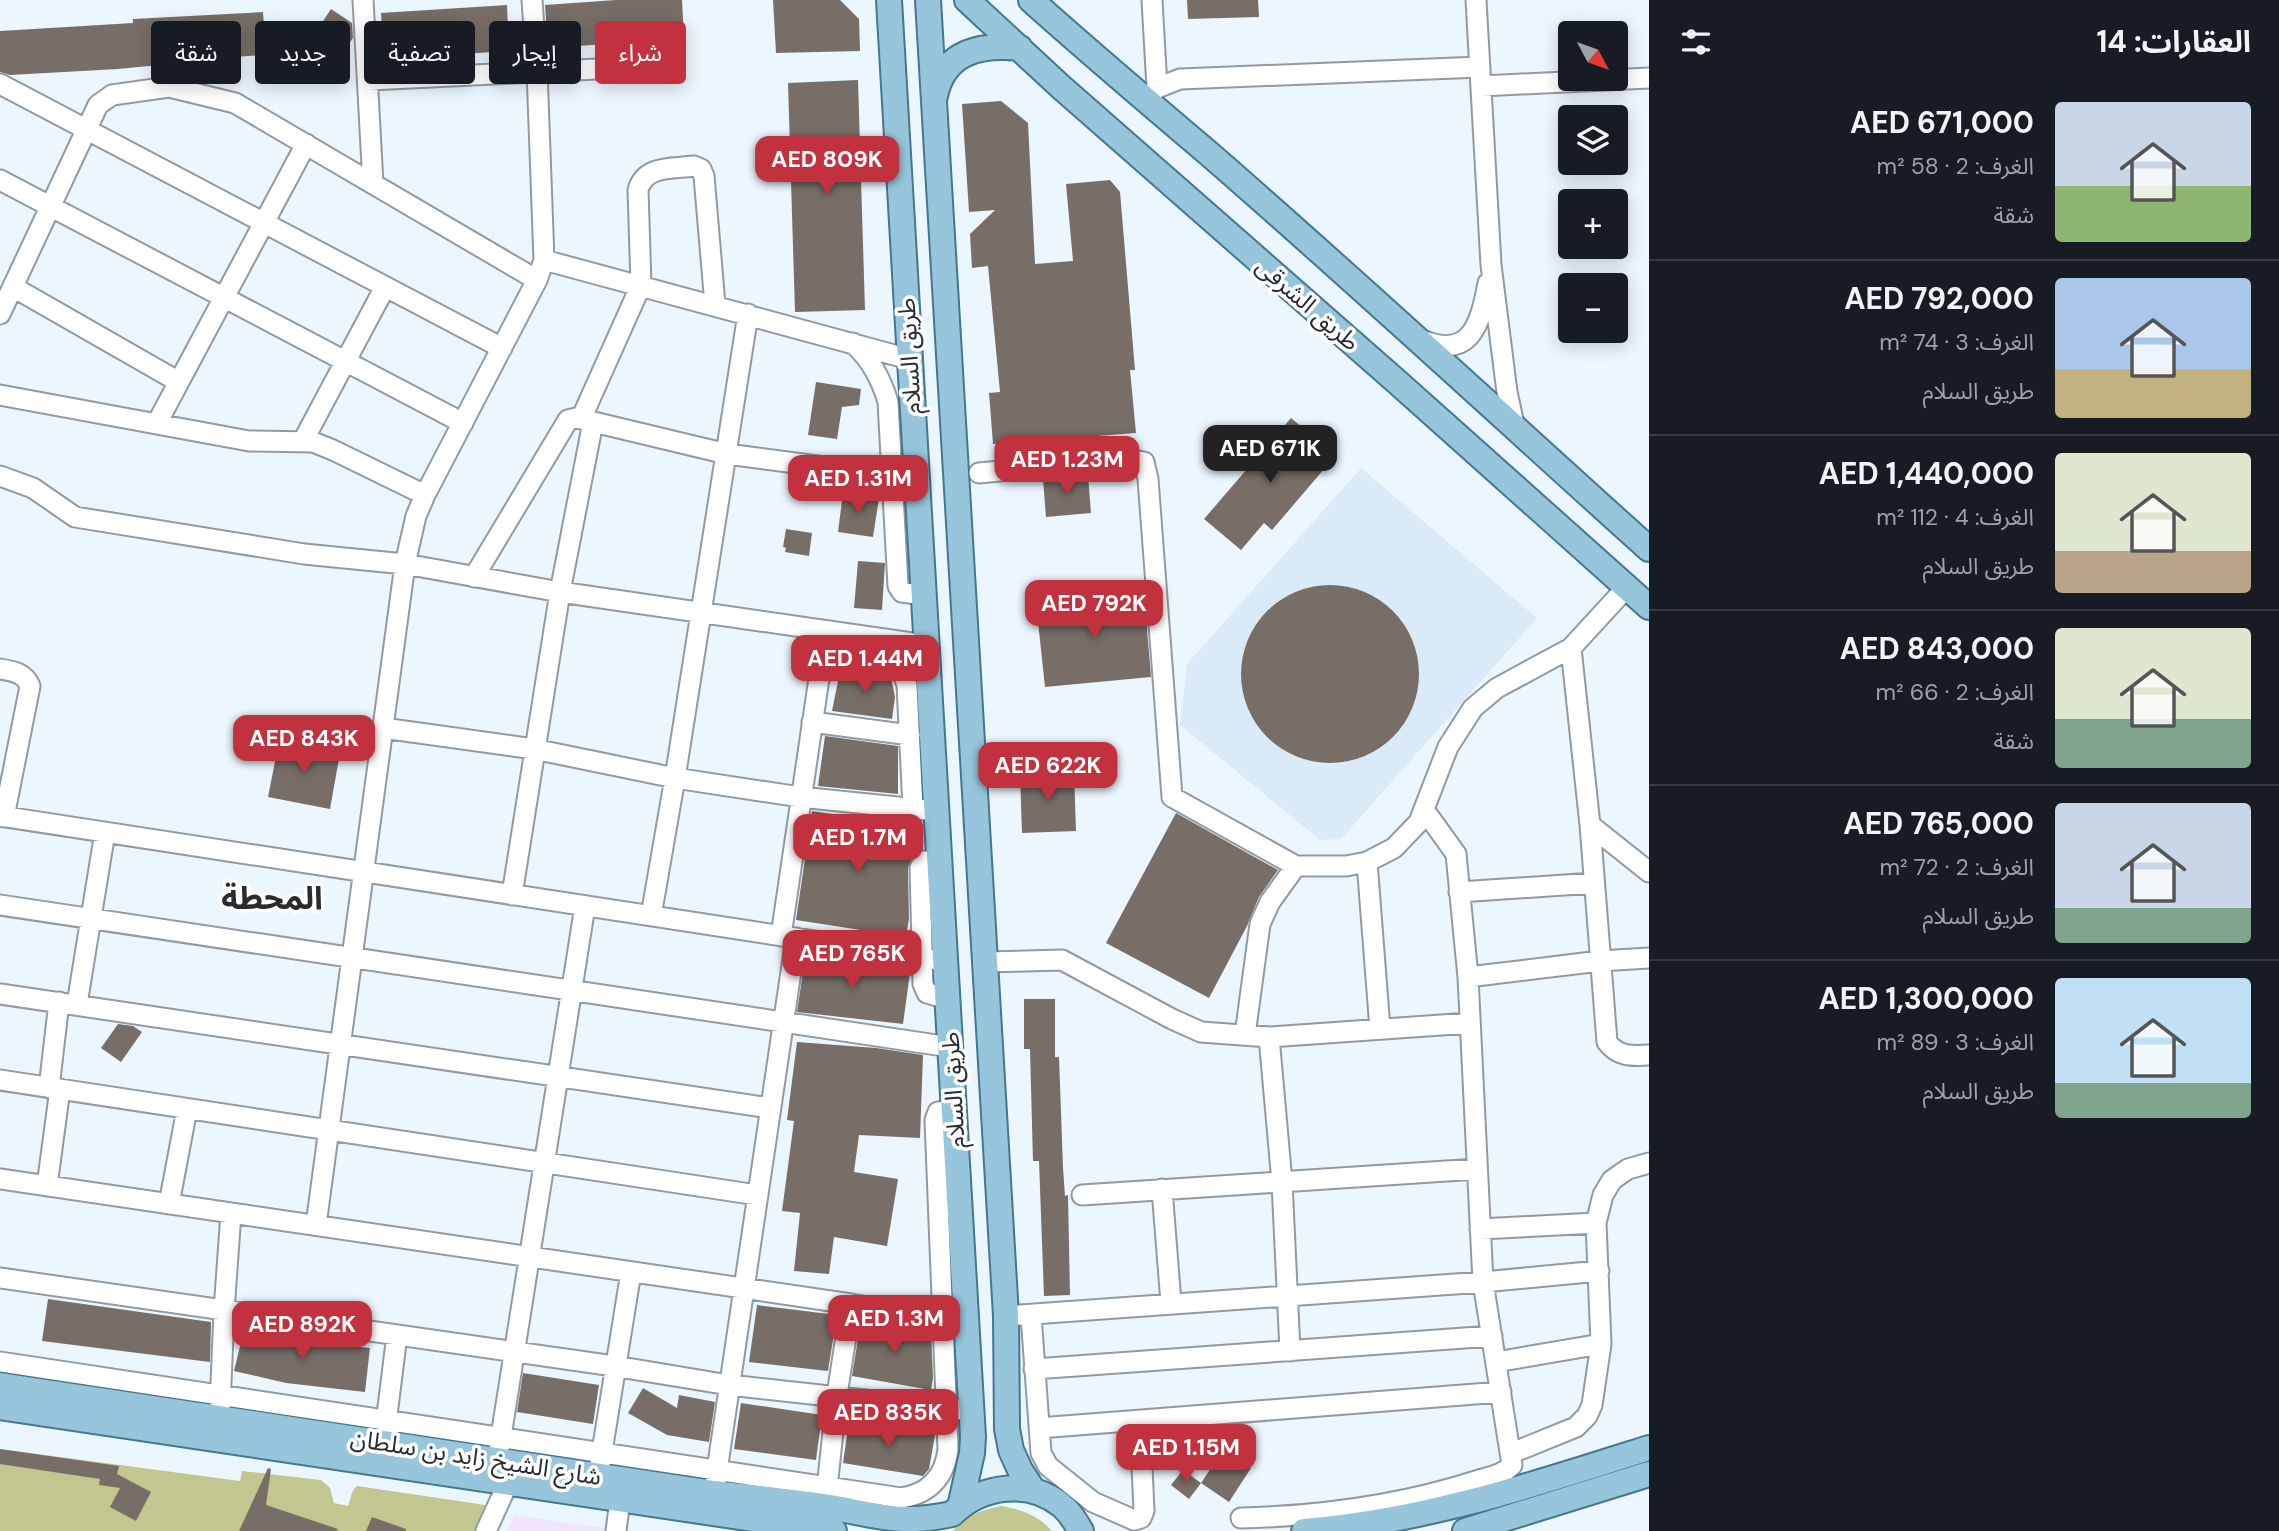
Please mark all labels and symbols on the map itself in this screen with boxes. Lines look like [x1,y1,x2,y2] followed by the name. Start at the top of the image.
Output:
[1558,21,1628,91] north arrow
[755,136,899,196] pin: AED 809K
[1250,250,1366,358] street label: طريق الشرقى
[890,297,931,415] street label: طريق السلام
[1198,426,1342,485] pin: AED 671K
[987,436,1147,496] pin: AED 1.23M
[778,456,938,515] pin: AED 1.31M
[1022,580,1166,640] pin: AED 792K
[785,636,945,695] pin: AED 1.44M
[232,716,376,775] pin: AED 843K
[976,742,1120,802] pin: AED 622K
[786,814,930,874] pin: AED 1.7M
[221,877,323,919] district label: المحطة
[780,930,924,990] pin: AED 765K
[934,1031,975,1149] street label: طريق السلام
[822,1296,966,1355] pin: AED 1.3M
[230,1302,374,1361] pin: AED 892K
[816,1390,960,1449] pin: AED 835K
[348,1422,604,1494] street label: شارع الشيخ زايد بن سلطان
[1106,1424,1266,1484] pin: AED 1.15M

